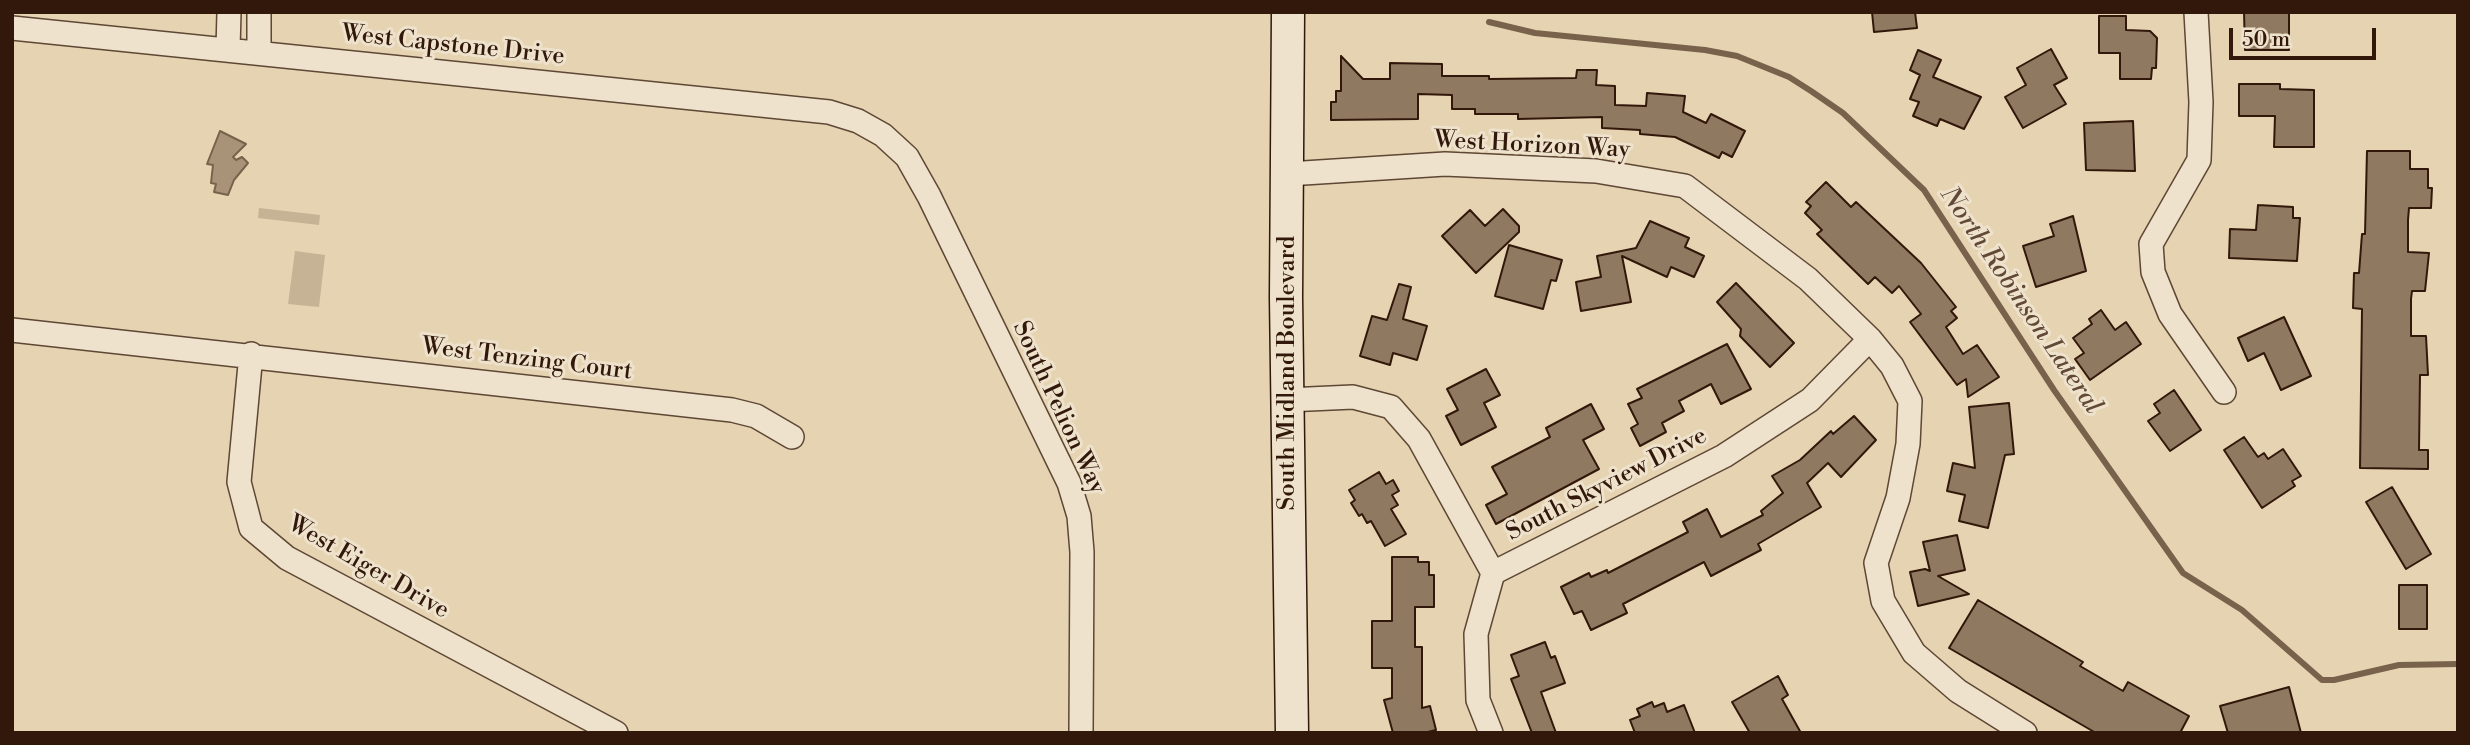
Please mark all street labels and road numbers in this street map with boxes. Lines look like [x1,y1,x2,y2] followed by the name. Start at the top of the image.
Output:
[340,20,566,72] street label: West Capstone Drive
[1433,126,1631,166] street label: West Horizon Way
[1274,236,1302,510] street label: South Midland Boulevard
[1005,317,1111,499] street label: South Pelion Way
[420,333,634,387] street label: West Tenzing Court
[1502,422,1712,548] street label: South Skyview Drive
[282,510,454,626] street label: West Eiger Drive

